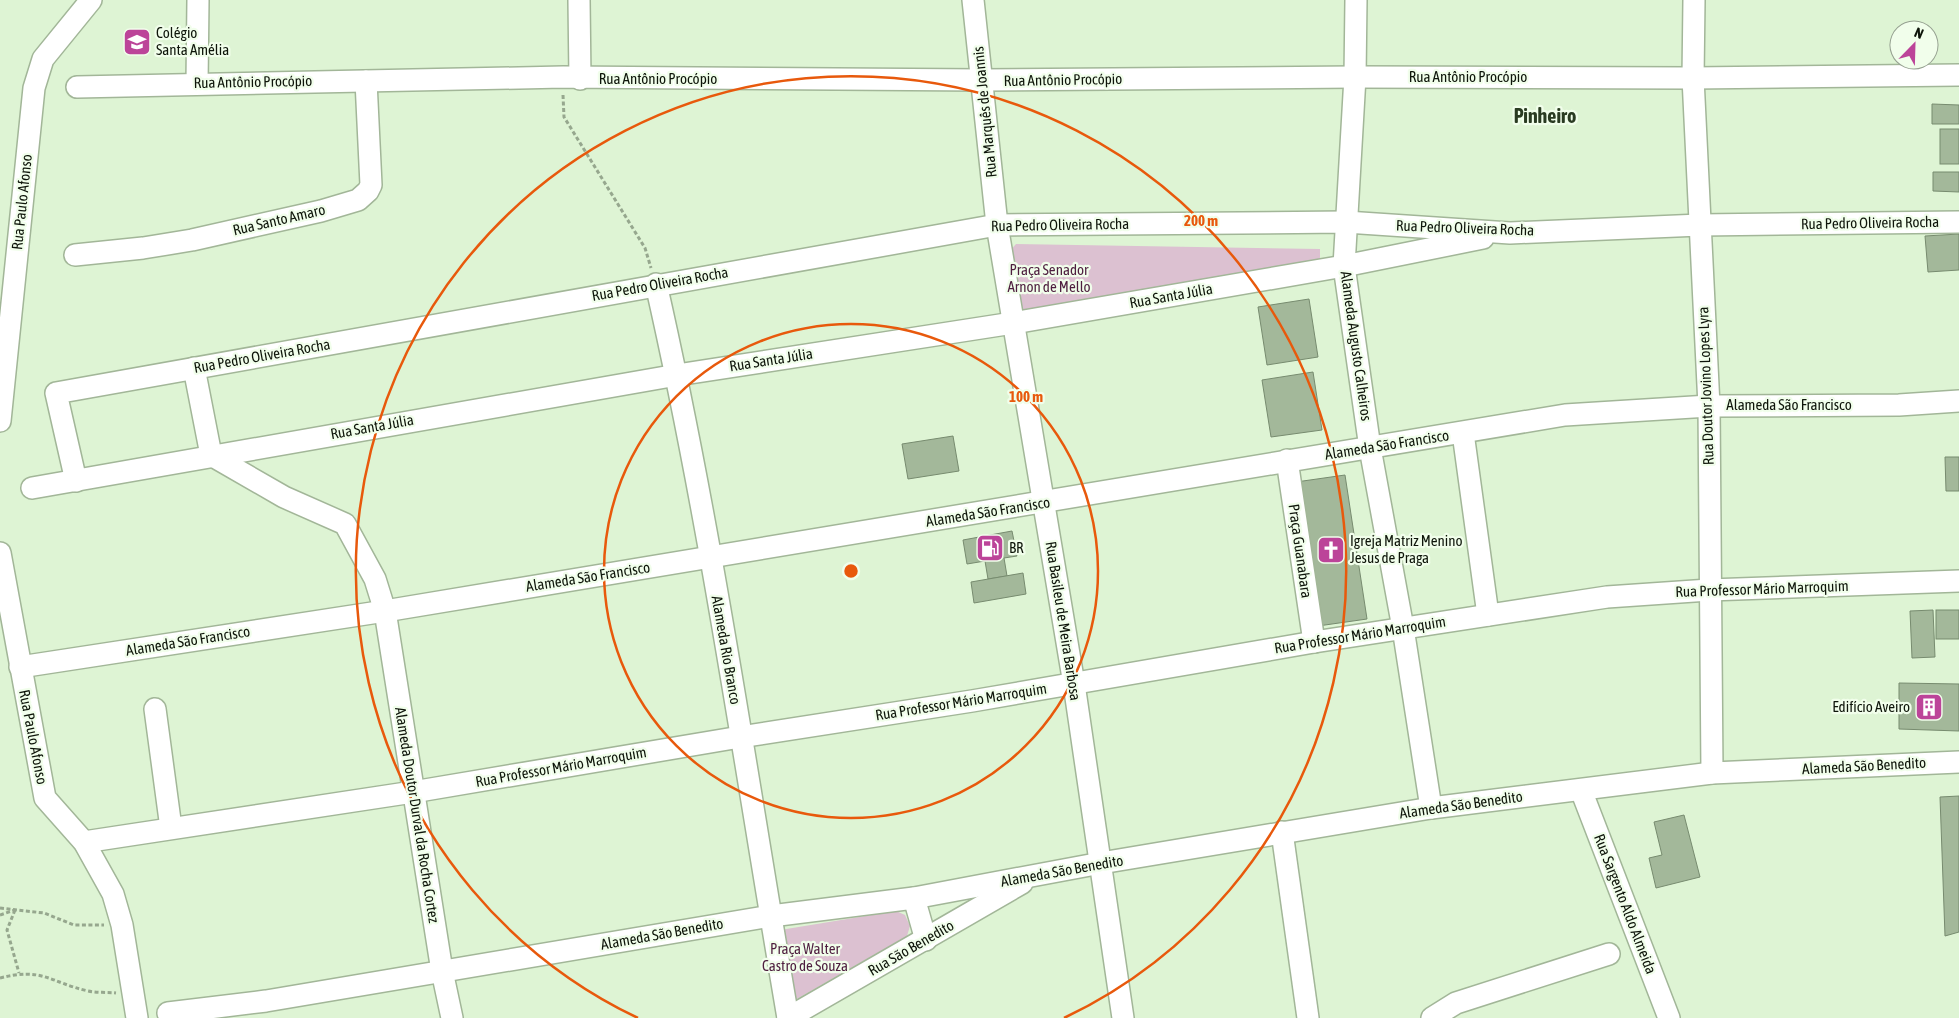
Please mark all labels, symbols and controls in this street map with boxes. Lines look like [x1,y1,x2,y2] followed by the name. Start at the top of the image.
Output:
[1889,20,1939,70] north arrow
[156,24,229,58] place label: Colégio Santa Amélia
[1912,24,1926,42] text: N
[122,27,152,57] school or university icon: Colégio Santa Amélia
[969,46,1000,179] street label: Rua Marquês de Joannis
[1409,68,1527,85] street label: Rua Antônio Procópio
[599,70,717,87] street label: Rua Antônio Procópio
[1004,70,1122,89] street label: Rua Antônio Procópio
[194,72,312,91] street label: Rua Antônio Procópio
[1514,104,1576,127] district label: Pinheiro
[8,153,35,251] street label: Rua Paulo Afonso
[231,201,327,238] street label: Rua Santo Amaro
[1184,212,1218,229] text: 200 m
[1801,213,1939,232] street label: Rua Pedro Oliveira Rocha
[991,215,1129,234] street label: Rua Pedro Oliveira Rocha
[1396,217,1534,238] street label: Rua Pedro Oliveira Rocha
[1007,261,1091,295] park label: Praça Senador Arnon de Mello
[590,263,730,304] street label: Rua Pedro Oliveira Rocha
[1338,270,1375,422] street label: Alameda Augusto Calheiros
[1128,280,1214,311] street label: Rua Santa Júlia
[1694,306,1717,466] street label: Rua Doutor Jovino Lopes Lyra
[192,335,332,376] street label: Rua Pedro Oliveira Rocha
[728,345,814,374] street label: Rua Santa Júlia
[1009,388,1043,405] text: 100 m
[1726,396,1852,413] street label: Alameda São Francisco
[329,411,415,442] street label: Rua Santa Júlia
[1324,426,1450,463] street label: Alameda São Francisco
[925,493,1051,530] street label: Alameda São Francisco
[1285,503,1316,599] street label: Praça Guanabara
[1350,532,1463,566] place label: Igreja Matriz Menino Jesus de Praga
[975,533,1005,563] fuel station icon: BR
[1316,535,1346,565] church icon: Igreja Matriz Menino Jesus de Praga
[1009,539,1024,556] place label: BR
[1043,540,1084,702] street label: Rua Basileu de Meira Barbosa
[525,558,651,595] street label: Alameda São Francisco
[842,562,860,580] centre of rings
[1675,577,1849,600] street label: Rua Professor Mário Marroquim
[709,594,744,706] street label: Alameda Rio Branco
[1273,613,1447,656] street label: Rua Professor Mário Marroquim
[125,622,251,659] street label: Alameda São Francisco
[874,680,1048,723] street label: Rua Professor Mário Marroquim
[16,688,51,786] street label: Rua Paulo Afonso
[1914,692,1944,722] building icon: Edifício Aveiro
[1832,698,1910,715] place label: Edifício Aveiro
[392,706,443,925] street label: Alameda Doutor Durval da Rocha Cortez
[474,743,648,790] street label: Rua Professor Mário Marroquim
[1802,754,1926,777] street label: Alameda São Benedito
[1398,787,1524,822] street label: Alameda São Benedito
[1591,832,1660,976] street label: Rua Sargento Aldo Almeida
[999,851,1124,890] street label: Alameda São Benedito
[599,914,724,953] street label: Alameda São Benedito
[865,916,957,979] street label: Rua São Benedito
[762,940,848,974] park label: Praça Walter Castro de Souza

